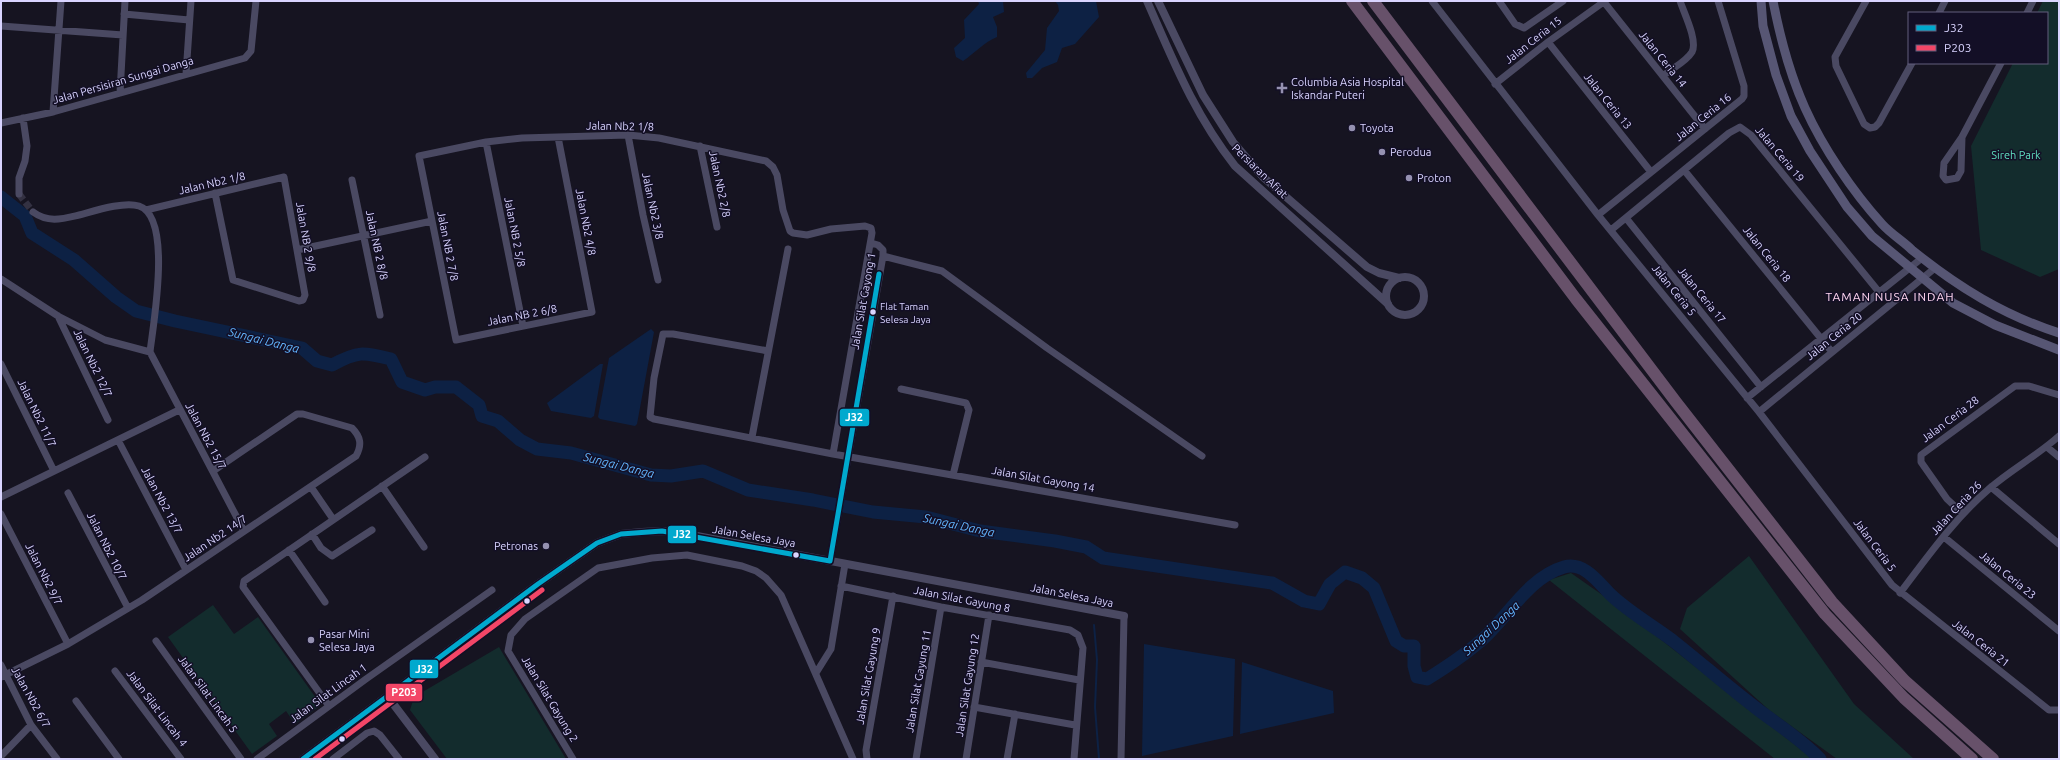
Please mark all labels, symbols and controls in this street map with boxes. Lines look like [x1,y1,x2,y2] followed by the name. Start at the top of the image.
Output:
[1908,12,2048,64] legend
[1502,14,1564,66] street label: Jalan Ceria 15
[1944,21,1963,34] text: J32
[1637,29,1689,89] street label: Jalan Ceria 14
[1944,41,1971,54] text: P203
[51,54,195,106] street label: Jalan Persisiran Sungai Danga
[1582,71,1634,131] street label: Jalan Ceria 13
[1291,76,1404,101] place label: Columbia Asia Hospital Iskandar Puteri
[1276,82,1288,94] marker: Columbia Asia Hospital Iskandar Puteri
[1673,91,1733,143] street label: Jalan Ceria 16
[586,119,654,133] street label: Jalan Nb2 1/8
[1360,122,1394,134] place label: Toyota
[1347,123,1357,133] marker: Toyota
[1753,124,1807,184] street label: Jalan Ceria 19
[1230,142,1291,201] street label: Persiaran Afiat
[1390,146,1431,158] place label: Perodua
[1377,147,1387,157] marker: Perodua
[1991,149,2041,161] park label: Sireh Park
[707,150,733,218] street label: Jalan Nb2 2/8
[178,170,246,196] street label: Jalan Nb2 1/8
[640,172,666,240] street label: Jalan Nb2 3/8
[1417,172,1451,184] place label: Proton
[1404,173,1414,183] marker: Proton
[574,188,598,256] street label: Jalan Nb2 4/8
[502,196,528,268] street label: Jalan NB 2 5/8
[294,201,318,273] street label: Jalan NB 2 9/8
[364,209,390,281] street label: Jalan NB 2 8/8
[435,210,461,282] street label: Jalan NB 2 7/8
[1741,224,1793,284] street label: Jalan Ceria 18
[849,252,877,350] street label: Jalan Silat Gayong 1
[1650,262,1698,318] street label: Jalan Ceria 5
[1676,265,1728,325] street label: Jalan Ceria 17
[1825,290,1955,303] district label: TAMAN NUSA INDAH
[880,301,931,325] place label: Flat Taman Selesa Jaya
[486,302,558,328] street label: Jalan NB 2 6/8
[868,307,878,317] marker: Flat Taman Selesa Jaya
[1804,310,1864,362] street label: Jalan Ceria 20
[226,325,301,355] water label: Sungai Danga
[71,327,115,399] street label: Jalan Nb2 12/7
[15,377,59,449] street label: Jalan Nb2 11/7
[1919,394,1981,444] street label: Jalan Ceria 28
[183,400,229,472] street label: Jalan Nb2 15/7
[839,408,870,427] line badge: J32
[845,411,863,423] text: J32
[581,450,656,480] water label: Sungai Danga
[139,464,185,536] street label: Jalan Nb2 13/7
[991,464,1095,494] street label: Jalan Silat Gayong 14
[1928,479,1984,537] street label: Jalan Ceria 26
[85,510,129,582] street label: Jalan Nb2 10/7
[921,511,996,539] water label: Sungai Danga
[181,512,249,564] street label: Jalan Nb2 14/7
[1851,516,1899,574] street label: Jalan Ceria 5
[712,523,796,549] street label: Jalan Selesa Jaya
[667,525,697,544] line badge: J32
[673,528,691,540] text: J32
[494,540,538,552] place label: Petronas
[23,541,65,607] street label: Jalan Nb2 9/7
[541,541,551,551] marker: Petronas
[1978,549,2038,601] street label: Jalan Ceria 23
[791,550,801,560] unlabelled marker
[1030,581,1114,609] street label: Jalan Selesa Jaya
[913,584,1011,614] street label: Jalan Silat Gayung 8
[522,596,532,606] unlabelled marker
[1459,598,1522,658] water label: Sungai Danga
[1950,617,2012,669] street label: Jalan Ceria 21
[854,627,882,725] street label: Jalan Silat Gayung 9
[319,628,375,653] place label: Pasar Mini Selesa Jaya
[903,629,933,733] street label: Jalan Silat Gayung 11
[953,633,981,737] street label: Jalan Silat Gayung 12
[306,635,316,645] marker: Pasar Mini Selesa Jaya
[176,653,240,735] street label: Jalan Silat Lincah 5
[520,654,580,744] street label: Jalan Silat Gayung 2
[409,659,439,679] line badge: J32
[287,661,369,725] street label: Jalan Silat Lincah 1
[415,663,433,675] text: J32
[9,664,53,730] street label: Jalan Nb2 6/7
[124,667,190,749] street label: Jalan Silat Lincah 4
[385,683,423,702] line badge: P203
[391,686,417,698] text: P203
[337,734,347,744] unlabelled marker

